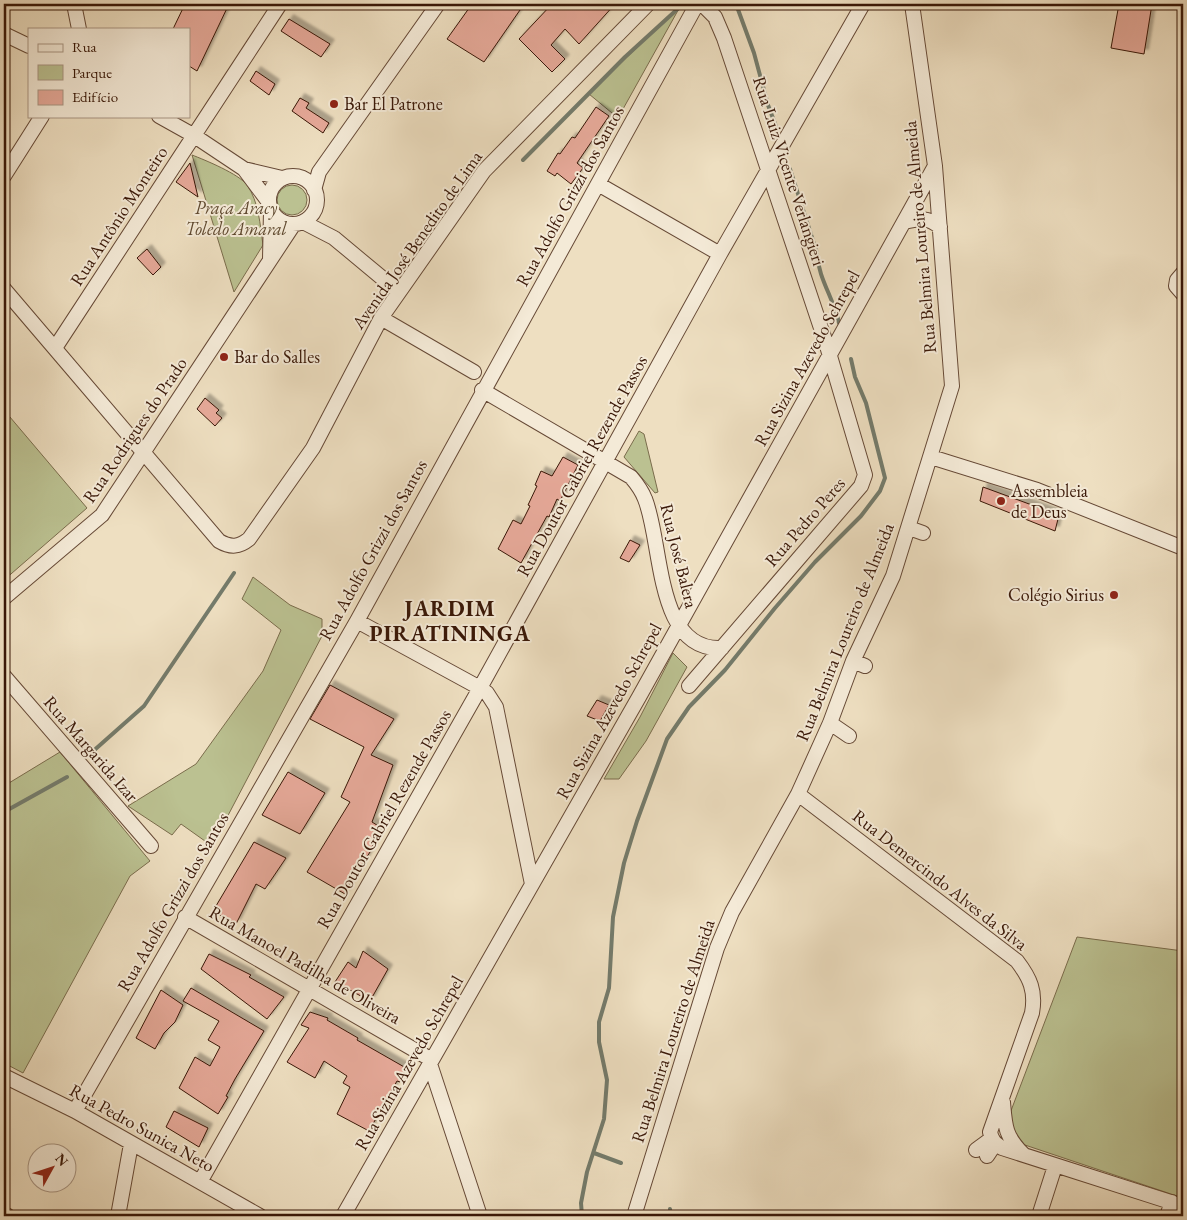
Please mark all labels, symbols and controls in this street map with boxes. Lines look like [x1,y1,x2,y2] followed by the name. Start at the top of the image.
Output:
[28,28,190,118] legend
[72,37,97,56] text: Rua
[72,63,112,82] text: Parque
[748,73,831,269] street label: Rua Luiz Vicente Verlangieri
[72,87,118,106] text: Edifício
[344,92,443,115] place label: Bar El Patrone
[328,98,340,110] marker: Bar El Patrone
[510,101,629,290] street label: Rua Adolfo Grizzi dos Santos
[898,119,941,354] street label: Rua Belmira Loureiro de Almeida
[65,141,172,290] street label: Rua Antônio Monteiro
[346,145,487,334] street label: Avenida José Benedito de Lima
[185,196,288,240] park label: Praça Aracy Toledo Amaral
[749,266,865,450] street label: Rua Sizina Azevedo Schrepel
[234,345,320,368] place label: Bar do Salles
[218,351,230,363] marker: Bar do Salles
[511,351,652,581] street label: Rua Doutor Gabriel Rezende Passos
[77,352,192,507] street label: Rua Rodrigues do Prado
[313,455,432,644] street label: Rua Adolfo Grizzi dos Santos
[759,472,850,571] street label: Rua Pedro Peres
[1010,479,1089,523] place label: Assembleia de Deus
[995,495,1007,507] marker: Assembleia de Deus
[655,501,704,611] street label: Rua José Balera
[790,519,899,744] street label: Rua Belmira Loureiro de Almeida
[1008,583,1104,606] place label: Colégio Sirius
[1108,589,1120,601] marker: Colégio Sirius
[369,594,531,648] district label: JARDIM PIRATININGA
[551,619,667,803] street label: Rua Sizina Azevedo Schrepel
[39,691,144,807] street label: Rua Margarida Izar
[311,705,456,933] street label: Rua Doutor Gabriel Rezende Passos
[848,804,1033,956] street label: Rua Demercindo Alves da Silva
[112,808,233,996] street label: Rua Adolfo Grizzi dos Santos
[205,900,406,1029] street label: Rua Manoel Padilha de Oliveira
[626,916,720,1145] street label: Rua Belmira Loureiro de Almeida
[349,971,468,1154] street label: Rua Sizina Azevedo Schrepel
[66,1078,219,1177] street label: Rua Pedro Sunica Neto
[28,1142,78,1192] north arrow
[51,1150,73,1170] text: N

